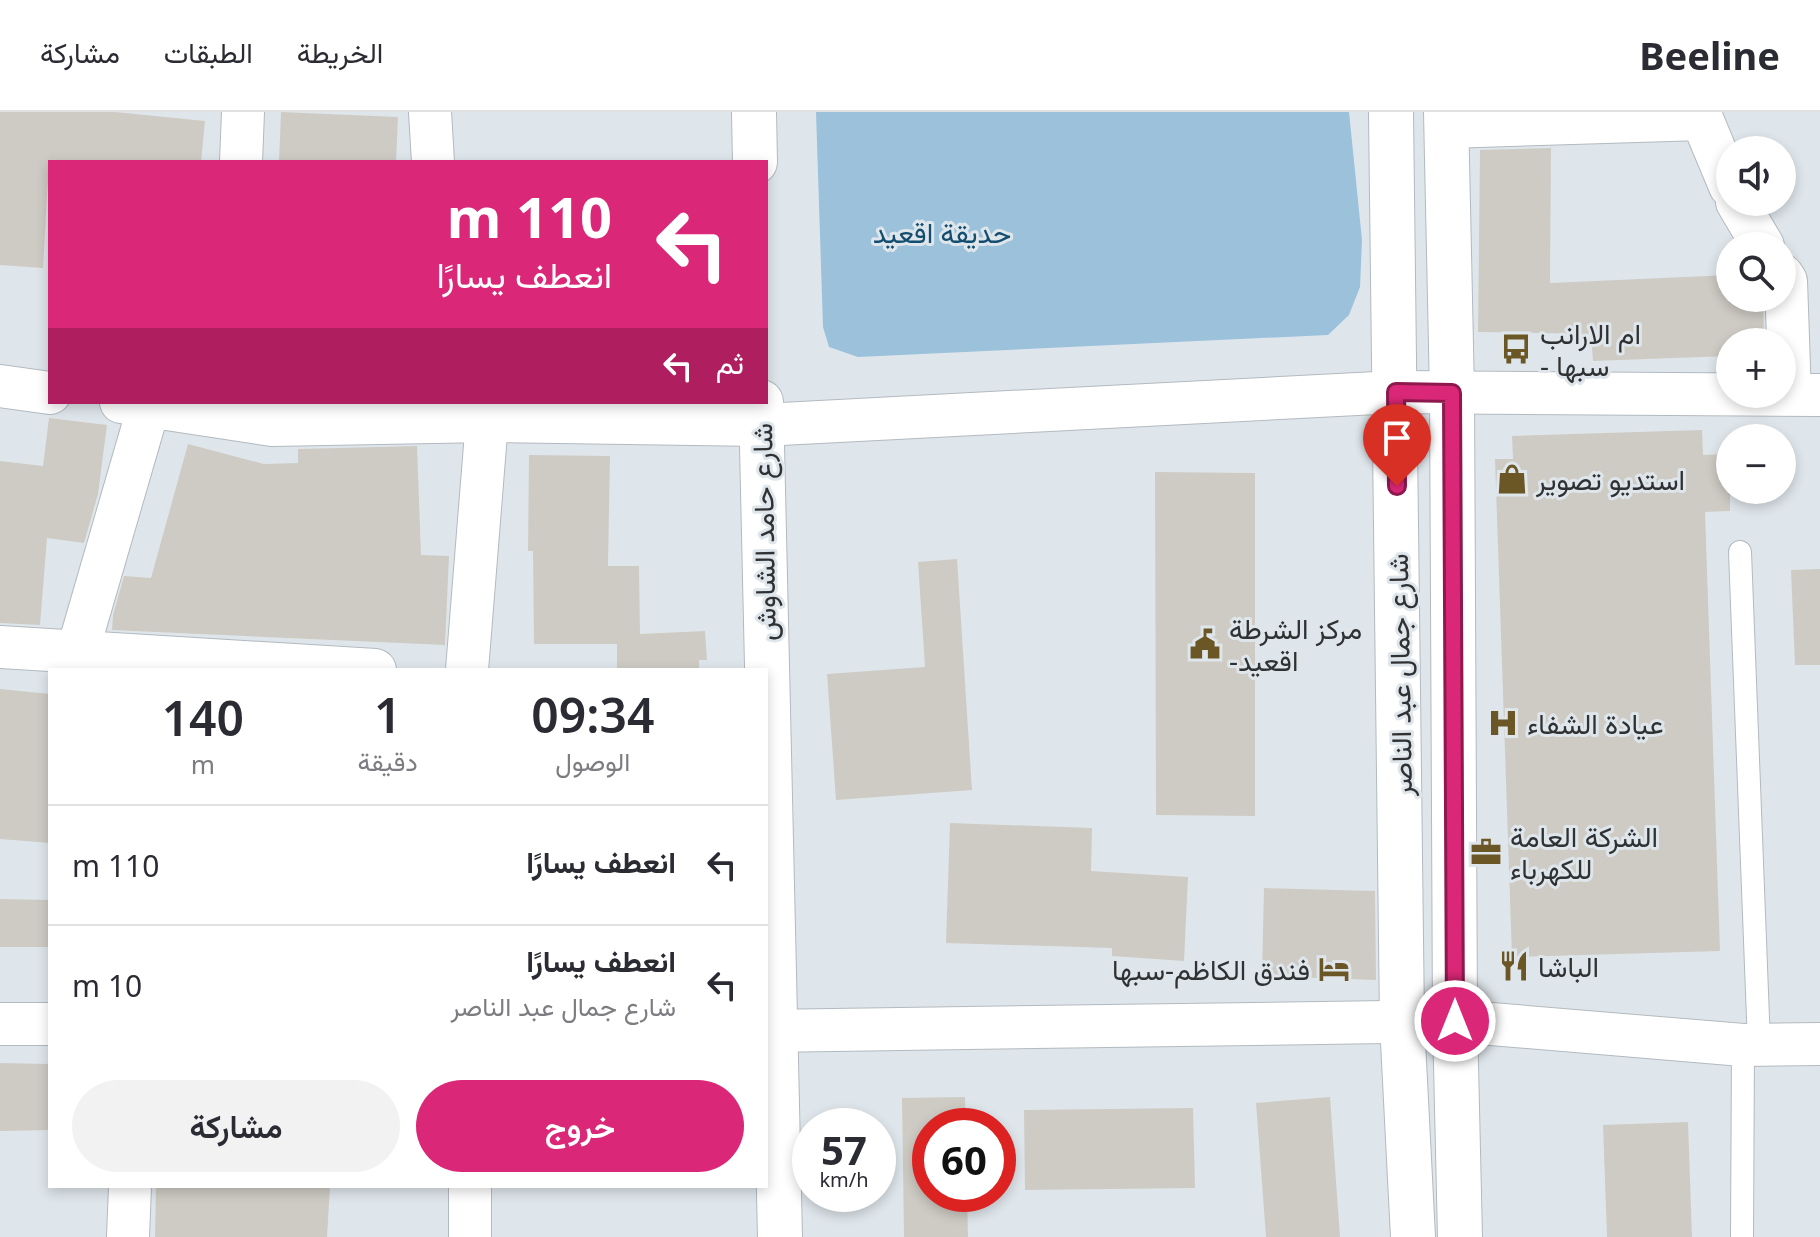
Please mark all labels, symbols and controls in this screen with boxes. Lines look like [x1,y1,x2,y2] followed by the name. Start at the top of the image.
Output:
[1639,29,1780,81] text: Beeline
[40,33,120,71] text: مشاركة
[164,33,253,71] text: الطبقات
[297,33,383,71] text: الخريطة
[1716,136,1796,504] map controls
[1716,136,1796,216] button: sound
[447,178,612,254] text: 110 m
[640,192,744,296] icon: left
[873,213,1011,251] park label: حديقة اقعيد
[1716,232,1796,312] button: search
[436,250,612,299] text: انعطف يسارًا
[1540,314,1641,384] place label: ام الارانب - سبها
[1716,328,1796,408] button: +
[1499,332,1533,366] bus stop icon: ام الارانب - سبها
[716,342,744,383] text: ثم
[656,344,700,388] icon: left
[1363,404,1431,486] pin
[1375,416,1419,460] icon: arrive
[742,423,785,641] street label: شارع حامد الشاوش
[1716,424,1796,504] button: −
[1535,460,1685,498] place label: استديو تصوير
[1495,462,1529,496] shop icon: استديو تصوير
[1378,553,1421,798] street label: شارع جمال عبد الناصر
[1229,609,1362,679] place label: مركز الشرطة -اقعيد
[1188,627,1222,661] public building icon: مركز الشرطة -اقعيد
[374,682,401,747] text: 1
[531,682,654,747] text: 09:34
[162,685,244,750] text: 140
[1527,704,1664,742] place label: عيادة الشفاء
[1486,706,1520,740] hospital icon: عيادة الشفاء
[358,743,418,779] text: دقيقة
[555,743,630,779] text: الوصول
[191,746,215,782] text: m
[1510,817,1658,887] place label: الشركة العامة للكهرباء
[1469,835,1503,869] office icon: الشركة العامة للكهرباء
[526,841,676,882] text: انعطف يسارًا
[700,843,744,887] icon: left
[72,845,159,886] text: 110 m
[526,940,676,981] text: انعطف يسارًا
[1538,947,1599,985] place label: الباشا
[1497,949,1531,983] restaurant icon: الباشا
[1112,950,1310,989] place label: فندق الكاظم-سبها
[1317,952,1351,986] hotel icon: فندق الكاظم-سبها
[700,963,744,1007] icon: left
[72,965,142,1006] text: 10 m
[1413,979,1497,1063] position arrow
[450,988,676,1024] text: شارع جمال عبد الناصر
[72,1080,400,1172] button: مشاركة
[416,1080,744,1172] button: خروج
[912,1108,1016,1212] speed limit sign: 60
[821,1122,867,1177] text: 57
[819,1166,869,1193] text: km/h

